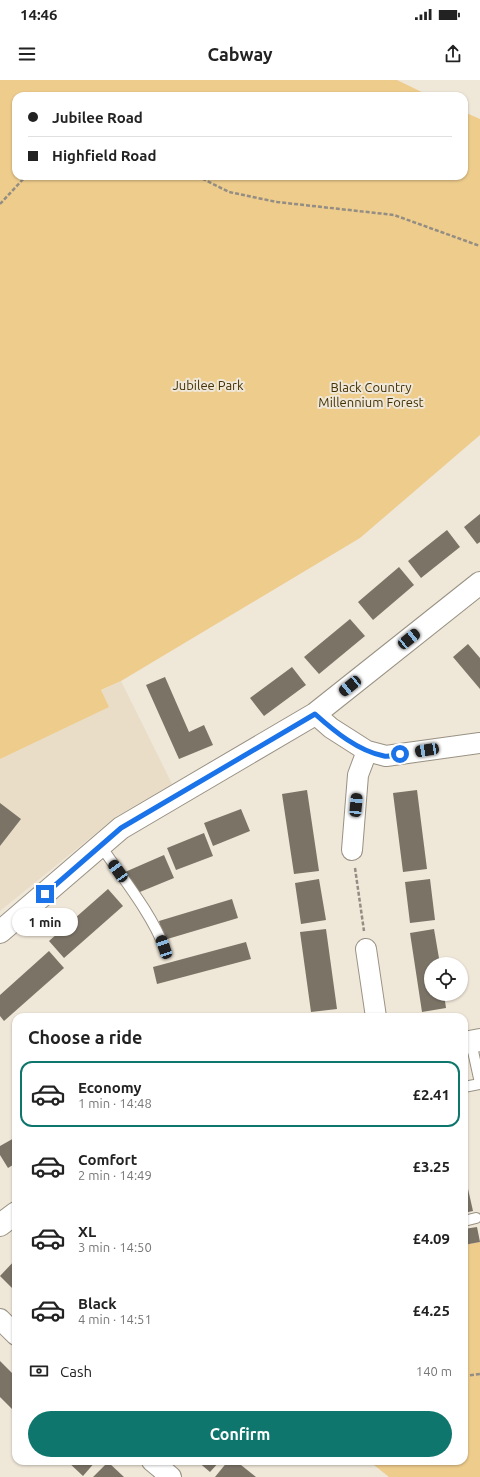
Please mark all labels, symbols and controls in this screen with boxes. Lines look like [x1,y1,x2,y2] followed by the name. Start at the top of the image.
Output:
[20,6,58,23] text: 14:46
[16,43,38,65] icon: menu
[442,43,464,65] icon: share
[207,44,273,64] text: Cabway
[52,109,143,126] text: Jubilee Road
[52,147,156,164] text: Highfield Road
[172,378,244,392] park label: Jubilee Park
[318,380,424,409] park label: Black Country Millennium Forest
[396,627,422,651] car
[337,674,363,698] car
[414,742,440,758] car
[391,745,409,763] route start
[349,793,363,817] car
[106,858,130,884] car
[36,885,54,903] route end
[12,908,78,936] callout: 1 min
[29,915,61,929] text: 1 min
[154,934,174,960] car
[424,957,468,1001] map controls
[424,957,468,1001] button: locate
[28,1027,142,1047] text: Choose a ride
[30,1076,66,1112] icon: car
[78,1079,142,1096] text: Economy
[412,1086,450,1103] text: £2.41
[78,1096,152,1110] text: 1 min · 14:48
[30,1148,66,1184] icon: car
[78,1151,137,1168] text: Comfort
[412,1158,450,1175] text: £3.25
[78,1168,152,1182] text: 2 min · 14:49
[30,1220,66,1256] icon: car
[78,1223,96,1240] text: XL
[412,1230,450,1247] text: £4.09
[78,1240,152,1254] text: 3 min · 14:50
[30,1292,66,1328] icon: car
[78,1295,117,1312] text: Black
[412,1302,450,1319] text: £4.25
[78,1312,152,1326] text: 4 min · 14:51
[28,1360,50,1382] icon: cash
[60,1363,92,1380] text: Cash
[416,1364,452,1378] text: 140 m
[28,1411,452,1457] button: Confirm

